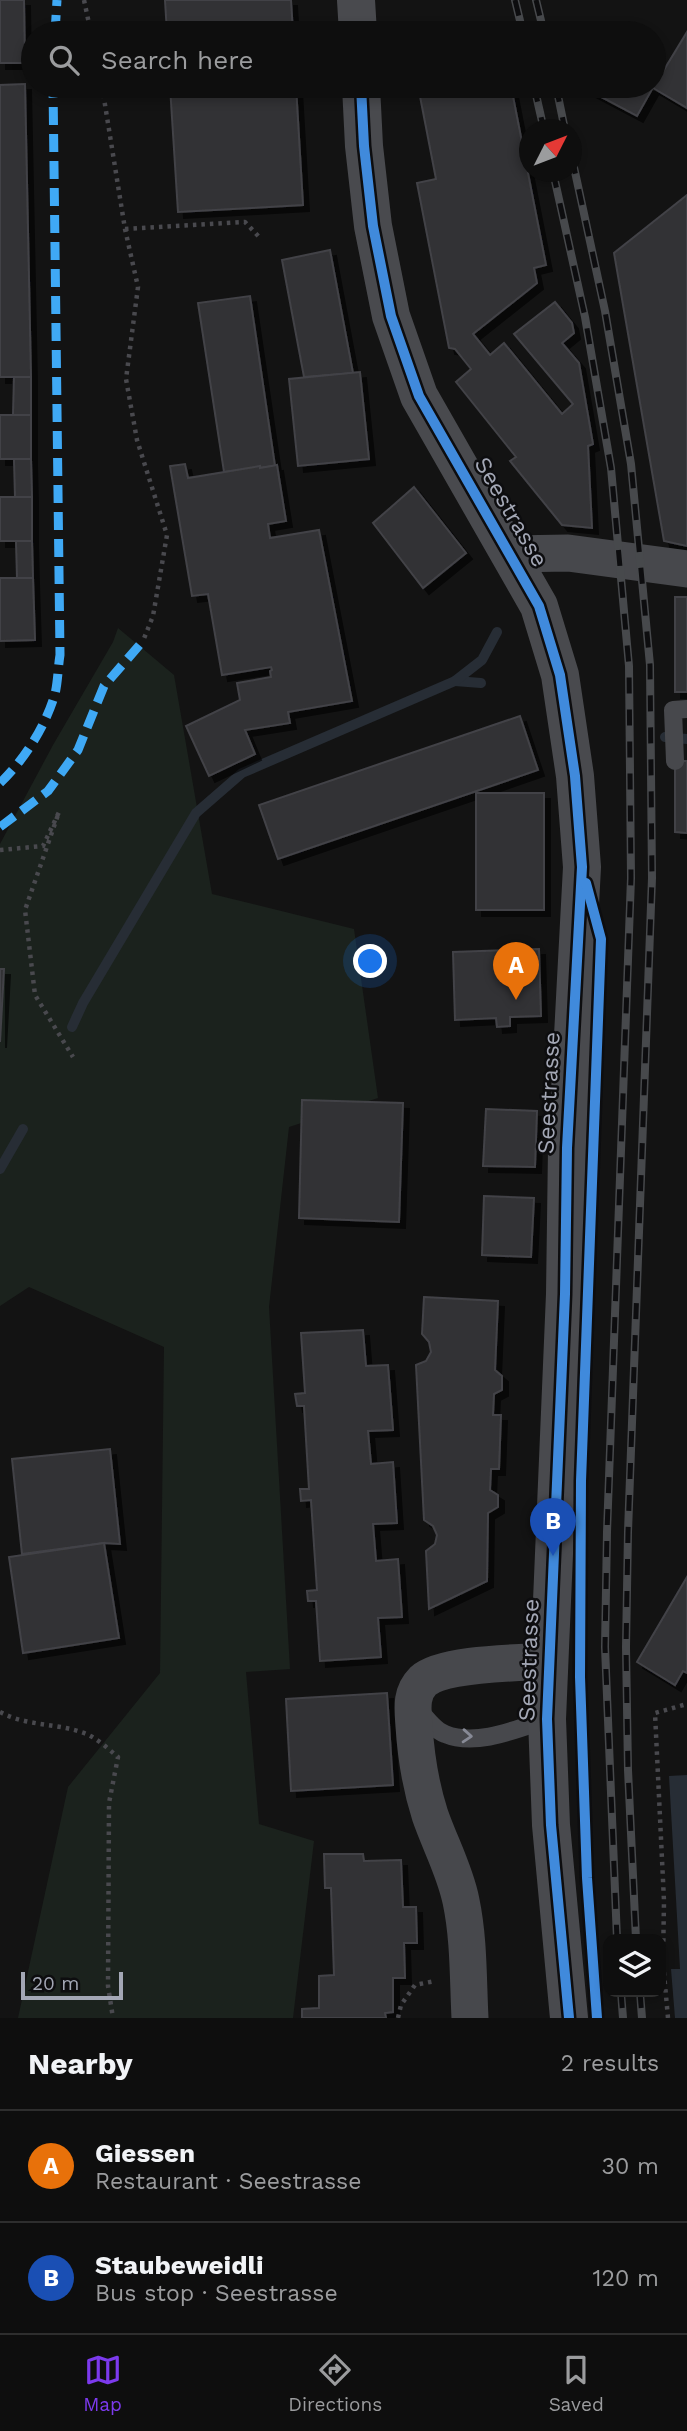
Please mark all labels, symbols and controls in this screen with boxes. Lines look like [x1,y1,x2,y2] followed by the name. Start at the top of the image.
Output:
[21,21,666,98] search box
[45,41,83,79] icon: search
[101,45,253,75] text: Search here
[519,119,582,182] north arrow
[469,452,553,572] street label: Seestrasse
[493,942,539,1000] pin: A
[353,944,387,978] your location
[532,1031,566,1155] street label: Seestrasse
[530,1498,576,1556] pin: B
[513,1598,545,1722] street label: Seestrasse
[462,1729,473,1744] one-way arrow
[603,1934,666,1997] map controls
[603,1934,666,1997] button: layers
[21,1969,122,2001] scale bar
[32,1972,79,1995] text: 20 m
[28,2046,133,2081] text: Nearby
[561,2050,659,2077] text: 2 results
[95,2138,195,2168] text: Giessen
[43,2153,59,2180] text: A
[602,2153,659,2180] text: 30 m
[95,2168,361,2195] text: Restaurant · Seestrasse
[95,2250,264,2280] text: Staubeweidli
[43,2265,59,2292] text: B
[593,2265,659,2292] text: 120 m
[95,2280,338,2307] text: Bus stop · Seestrasse
[83,2351,122,2416] tab: Map
[288,2351,382,2416] tab: Directions
[549,2351,604,2416] tab: Saved

